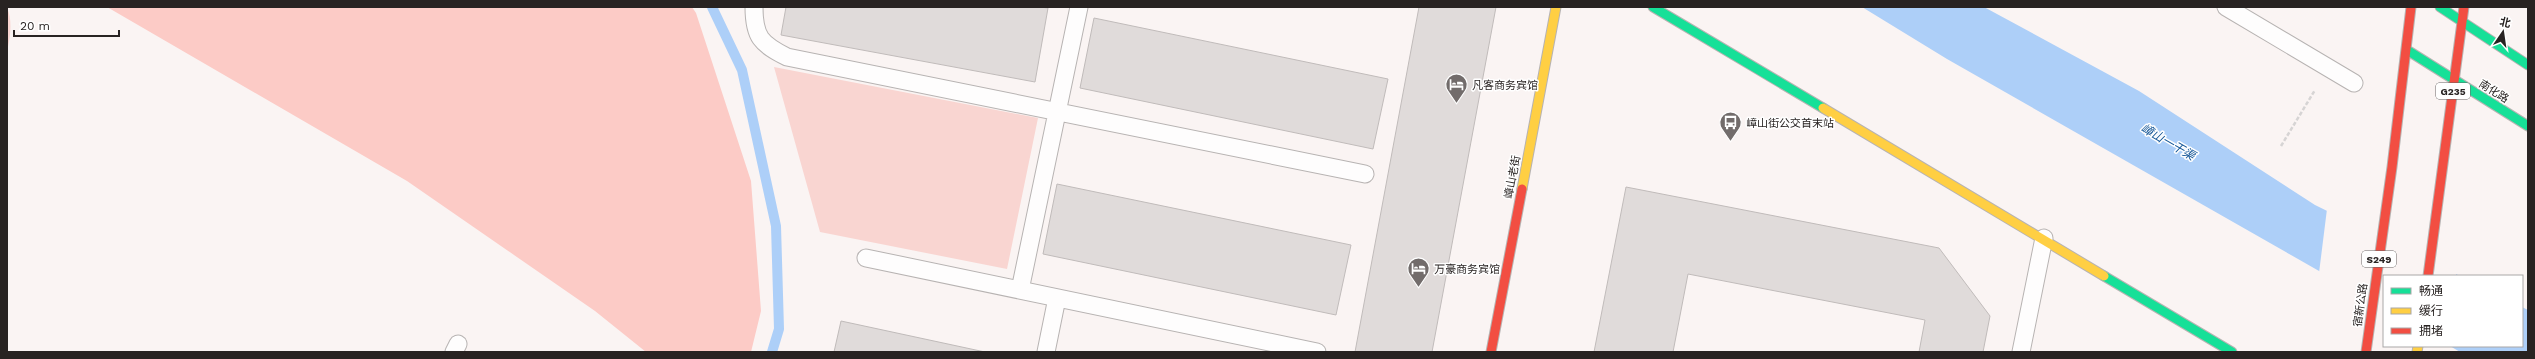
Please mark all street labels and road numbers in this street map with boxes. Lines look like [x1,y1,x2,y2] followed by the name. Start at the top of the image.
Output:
[2476,77,2511,106] street label: 南化路
[2436,83,2470,99] road number: G235
[1502,154,1523,200] street label: 嶂山老街
[2362,251,2396,267] road number: S249
[2351,282,2370,328] street label: 宿新公路

